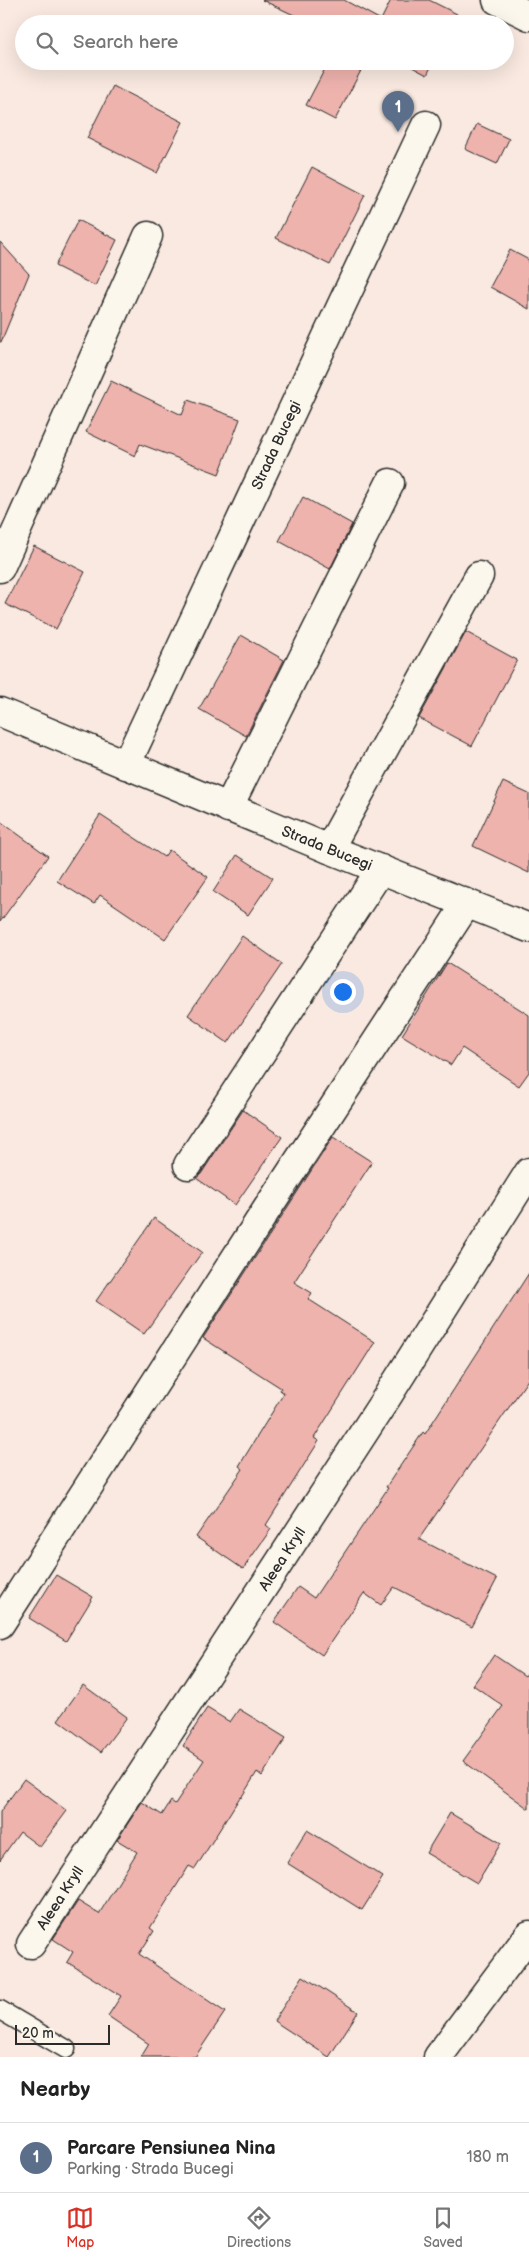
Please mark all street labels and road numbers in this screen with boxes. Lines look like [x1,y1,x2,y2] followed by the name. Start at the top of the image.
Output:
[248,398,305,493] street label: Strada Bucegi
[279,822,375,875] street label: Strada Bucegi
[255,1524,310,1595] street label: Aleea Kryll
[33,1863,88,1934] street label: Aleea Kryll

